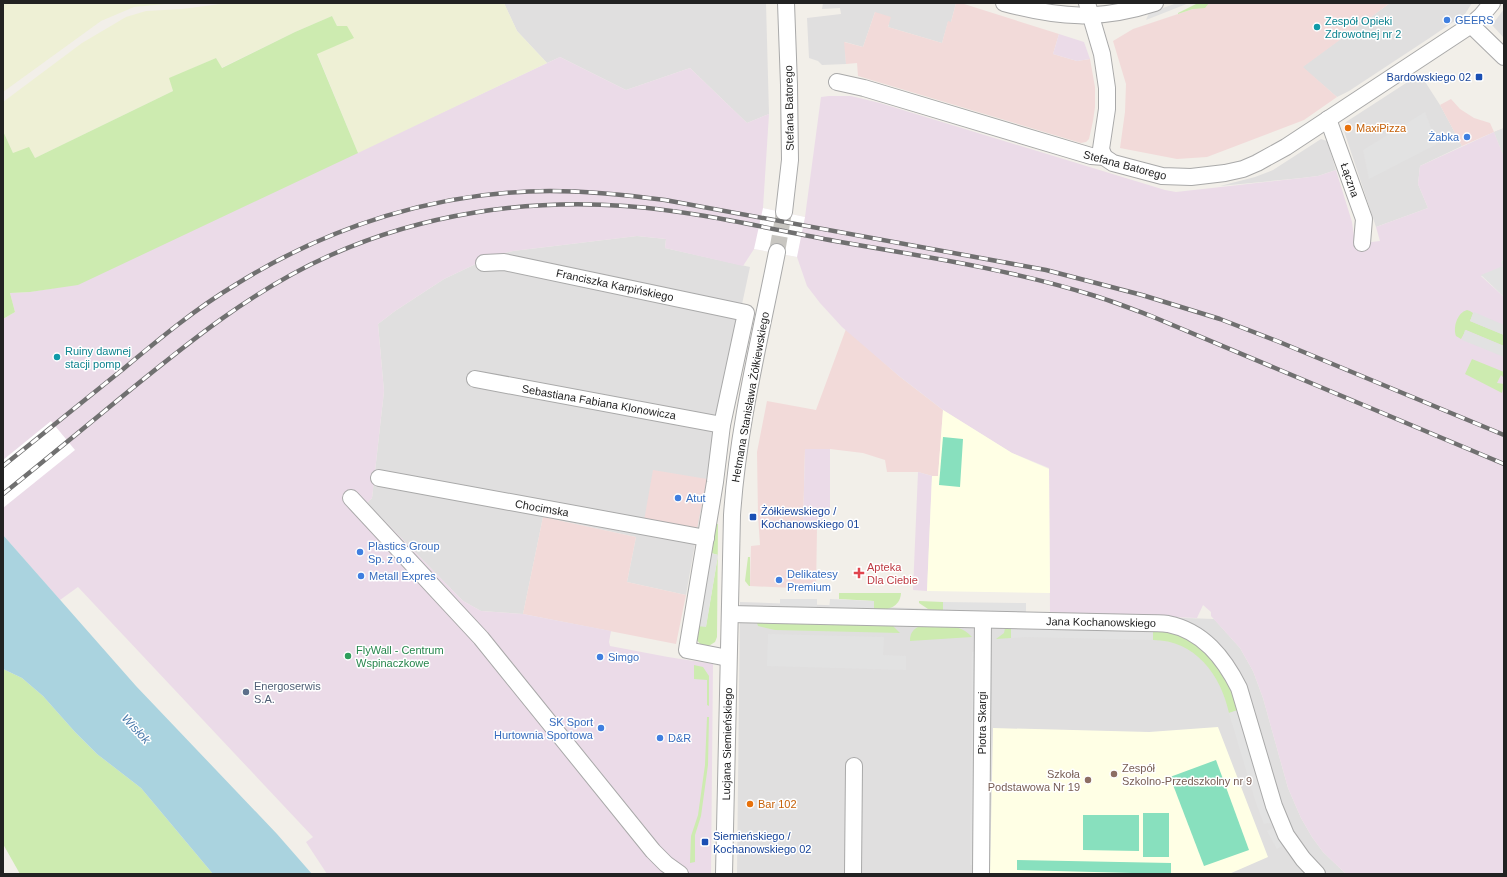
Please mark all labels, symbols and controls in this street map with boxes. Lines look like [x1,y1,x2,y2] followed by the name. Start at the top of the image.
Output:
[1455,14,1494,26] place label: GEERS
[1325,15,1401,40] place label: Zespół Opieki Zdrowotnej nr 2
[1442,15,1452,25] marker: GEERS
[1312,22,1322,32] marker: Zespół Opieki Zdrowotnej nr 2
[782,65,796,151] street label: Stefana Batorego
[1387,71,1471,83] place label: Bardowskiego 02
[1474,72,1484,82] marker: Bardowskiego 02
[1356,122,1407,134] place label: MaxiPizza
[1343,123,1353,133] marker: MaxiPizza
[1428,131,1460,143] place label: Żabka
[1462,132,1472,142] marker: Żabka
[1082,148,1168,182] street label: Stefana Batorego
[1339,161,1362,200] street label: Łączna
[555,267,675,303] street label: Franciszka Karpińskiego
[729,311,771,483] street label: Hetmana Stanisława Żółkiewskiego
[65,345,131,370] place label: Ruiny dawnej stacji pomp
[52,352,62,362] marker: Ruiny dawnej stacji pomp
[521,382,678,422] street label: Sebastiana Fabiana Klonowicza
[686,492,706,504] place label: Atut
[673,493,683,503] marker: Atut
[514,497,571,519] street label: Chocimska
[761,505,859,530] place label: Żółkiewskiego / Kochanowskiego 01
[748,512,758,522] marker: Żółkiewskiego / Kochanowskiego 01
[368,540,440,565] place label: Plastics Group Sp. z o.o.
[355,547,365,557] marker: Plastics Group Sp. z o.o.
[867,561,918,586] place label: Apteka Dla Ciebie
[787,568,838,593] place label: Delikatesy Premium
[854,568,864,578] marker: Apteka Dla Ciebie
[369,570,436,582] place label: Metall Expres
[356,571,366,581] marker: Metall Expres
[774,575,784,585] marker: Delikatesy Premium
[1046,615,1156,629] street label: Jana Kochanowskiego
[356,644,444,669] place label: FlyWall - Centrum Wspinaczkowe
[343,651,353,661] marker: FlyWall - Centrum Wspinaczkowe
[608,651,639,663] place label: Simgo
[595,652,605,662] marker: Simgo
[254,680,321,705] place label: Energoserwis S.A.
[241,687,251,697] marker: Energoserwis S.A.
[720,687,734,801] street label: Lucjana Siemieńskiego
[976,692,988,754] street label: Piotra Skargi
[119,711,154,747] water label: Wisłok
[494,716,594,741] place label: SK Sport Hurtownia Sportowa
[596,723,606,733] marker: SK Sport Hurtownia Sportowa
[668,732,691,744] place label: D&R
[655,733,665,743] marker: D&R
[1122,762,1252,787] place label: Zespół Szkolno-Przedszkolny nr 9
[988,768,1081,793] place label: Szkoła Podstawowa Nr 19
[1109,769,1119,779] marker: Zespół Szkolno-Przedszkolny nr 9
[1083,775,1093,785] marker: Szkoła Podstawowa Nr 19
[758,798,797,810] place label: Bar 102
[745,799,755,809] marker: Bar 102
[713,830,811,855] place label: Siemieńskiego / Kochanowskiego 02
[700,837,710,847] marker: Siemieńskiego / Kochanowskiego 02

